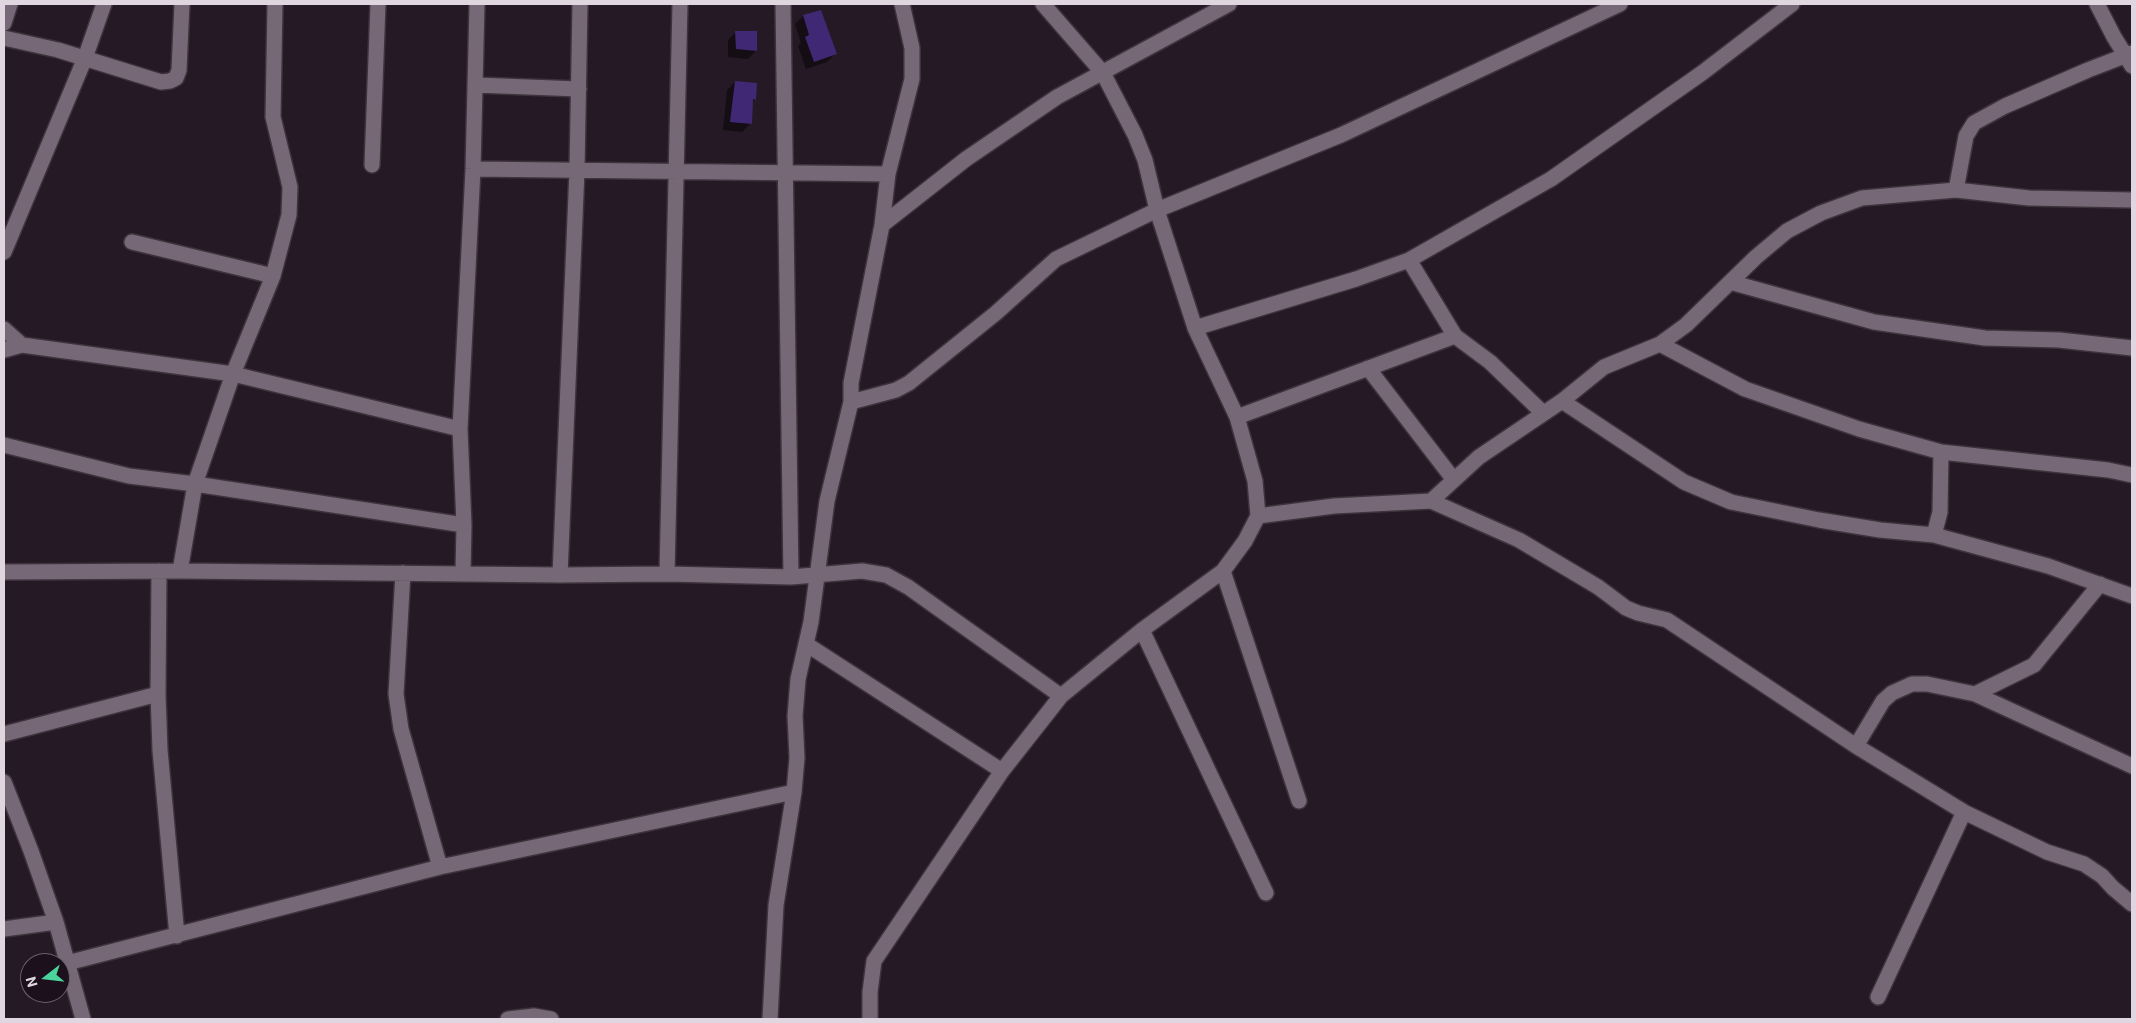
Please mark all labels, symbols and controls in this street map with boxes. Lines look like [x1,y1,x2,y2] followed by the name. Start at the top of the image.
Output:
[20,953,70,1003] north arrow
[22,975,41,989] text: N

